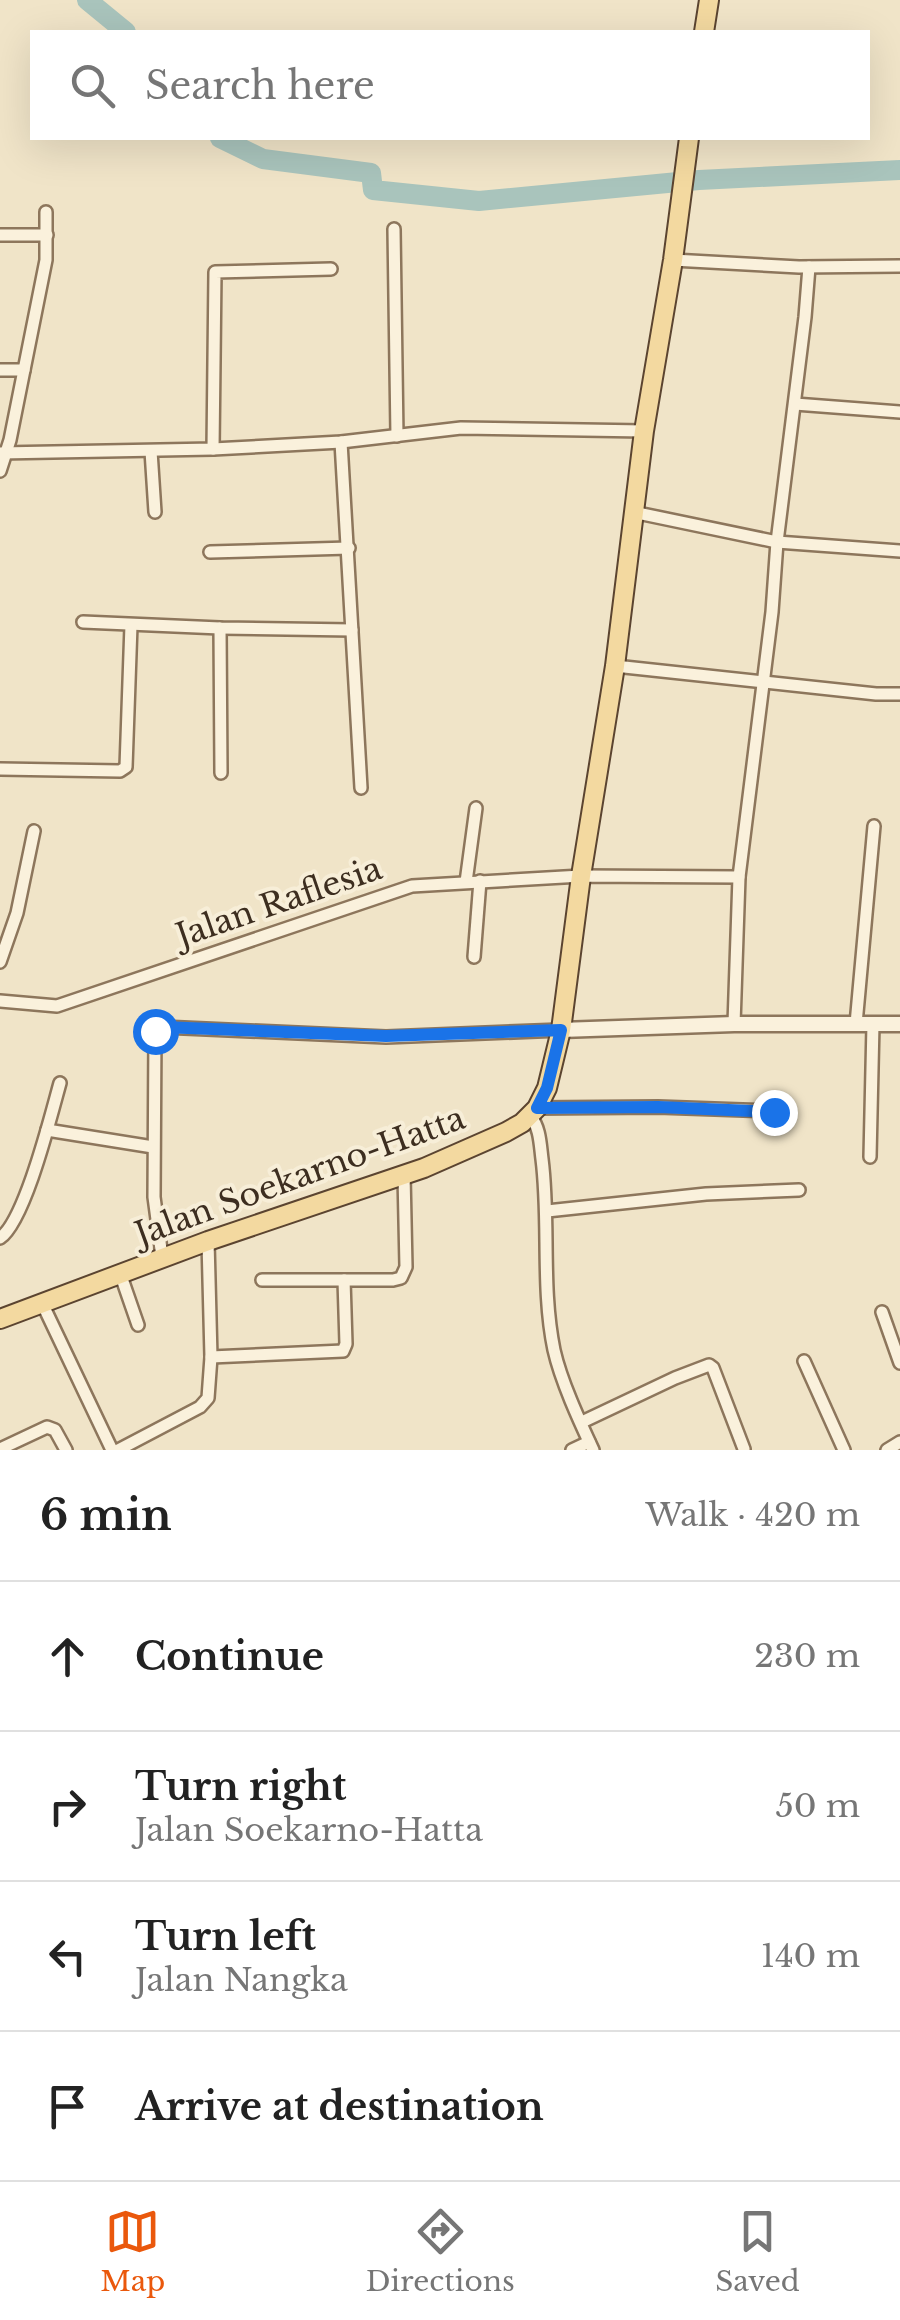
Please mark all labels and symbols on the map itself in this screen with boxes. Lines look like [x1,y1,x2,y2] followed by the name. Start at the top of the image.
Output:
[167,848,387,957] street label: Jalan Raflesia
[133,1009,179,1055] route start
[752,1090,798,1136] route end
[126,1098,471,1256] street label: Jalan Soekarno-Hatta

